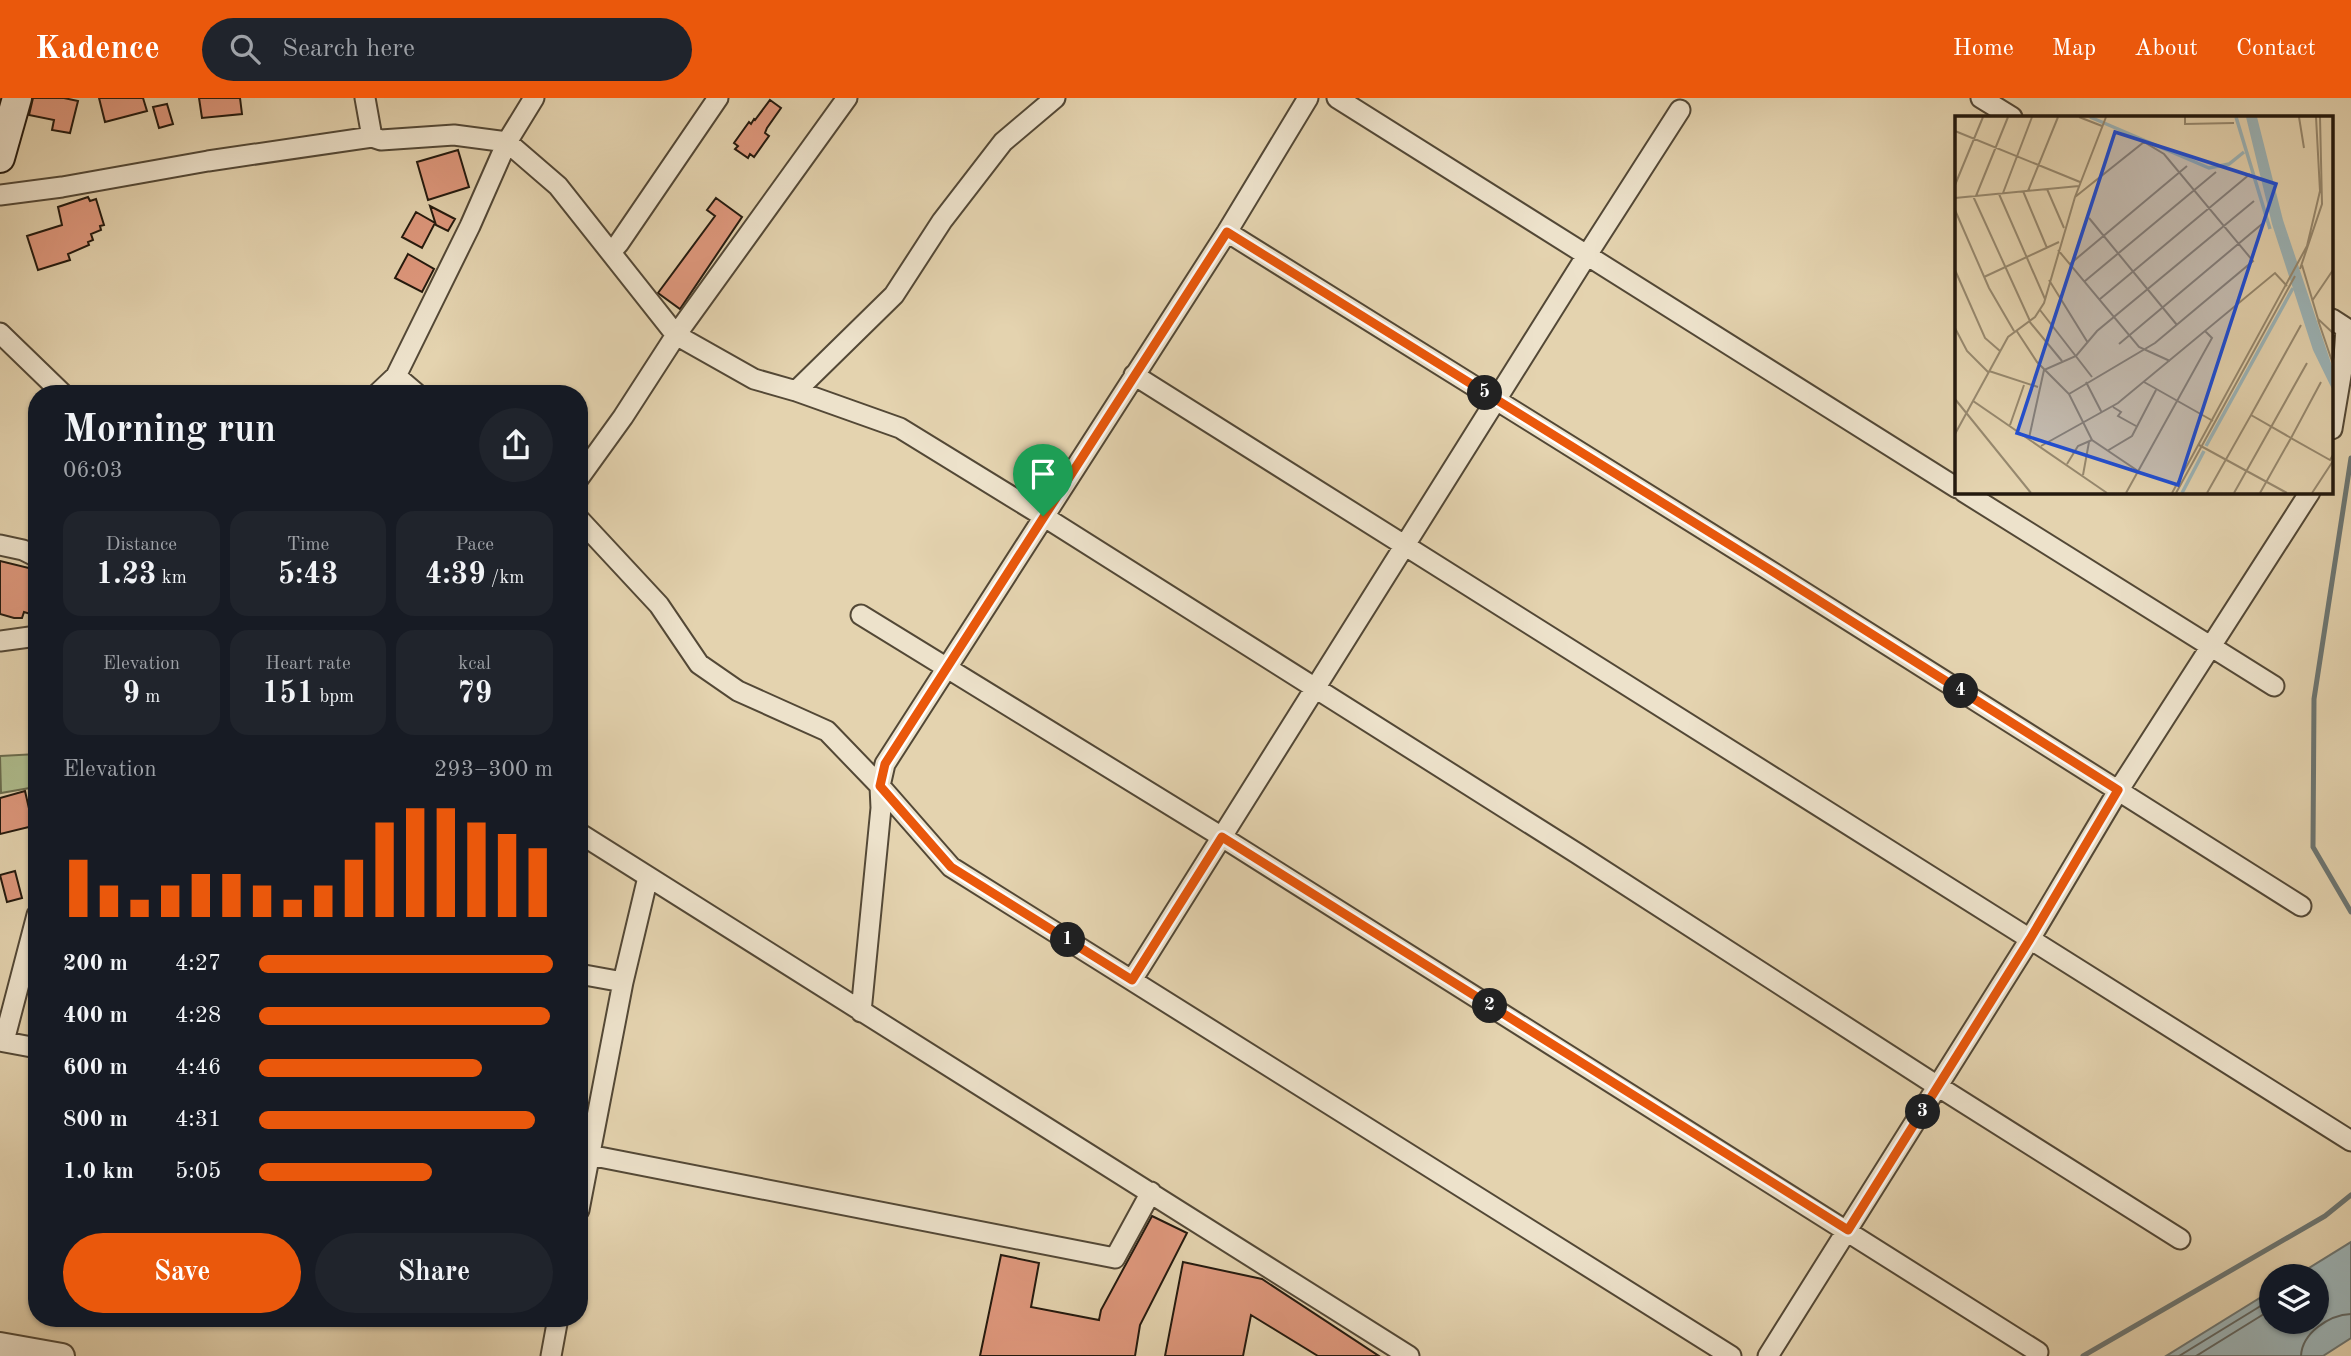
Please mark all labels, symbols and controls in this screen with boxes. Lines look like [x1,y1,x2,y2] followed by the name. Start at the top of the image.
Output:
[202,18,692,81] search box
[226,30,264,68] icon: search
[35,33,160,66] text: Kadence
[282,36,415,62] text: Search here
[1953,37,2014,61] text: Home
[2052,37,2096,61] text: Map
[2134,37,2198,61] text: About
[2236,37,2316,61] text: Contact
[1955,116,2334,494] inset map
[1468,376,1502,410] pin: 5
[1479,383,1490,402] text: 5
[479,408,553,482] button: share
[63,412,276,450] text: Morning run
[1013,444,1073,516] pin
[1024,455,1062,493] icon: arrive
[63,459,123,482] text: 06:03
[106,536,177,555] text: Distance
[287,536,329,555] text: Time
[455,536,494,555] text: Pace
[96,560,156,590] text: 1.23
[278,560,338,590] text: 5:43
[425,560,486,590] text: 4:39
[156,569,187,588] text: km
[486,569,524,588] text: /km
[103,655,180,674] text: Elevation
[265,655,351,674] text: Heart rate
[458,655,491,674] text: kcal
[1944,674,1979,708] pin: 4
[122,679,140,709] text: 9
[262,679,314,709] text: 151
[457,679,492,709] text: 79
[1955,681,1966,700] text: 4
[140,688,160,707] text: m
[314,688,354,707] text: bpm
[63,758,157,781] text: Elevation
[434,758,553,781] text: 293–300 m
[1050,922,1086,958] pin: 1
[1062,930,1073,949] text: 1
[63,952,128,975] text: 200 m
[175,952,221,975] text: 4:27
[1472,988,1508,1024] pin: 2
[1484,996,1495,1015] text: 2
[63,1004,128,1027] text: 400 m
[175,1004,221,1027] text: 4:28
[63,1056,128,1079] text: 600 m
[175,1056,221,1079] text: 4:46
[1906,1094,1940,1130] pin: 3
[1917,1102,1928,1121] text: 3
[63,1108,128,1131] text: 800 m
[175,1108,221,1131] text: 4:31
[63,1160,134,1183] text: 1.0 km
[175,1160,221,1183] text: 5:05
[63,1233,301,1313] button: Save
[315,1233,553,1313] button: Share
[2259,1264,2329,1334] map controls
[2259,1264,2329,1334] button: layers

